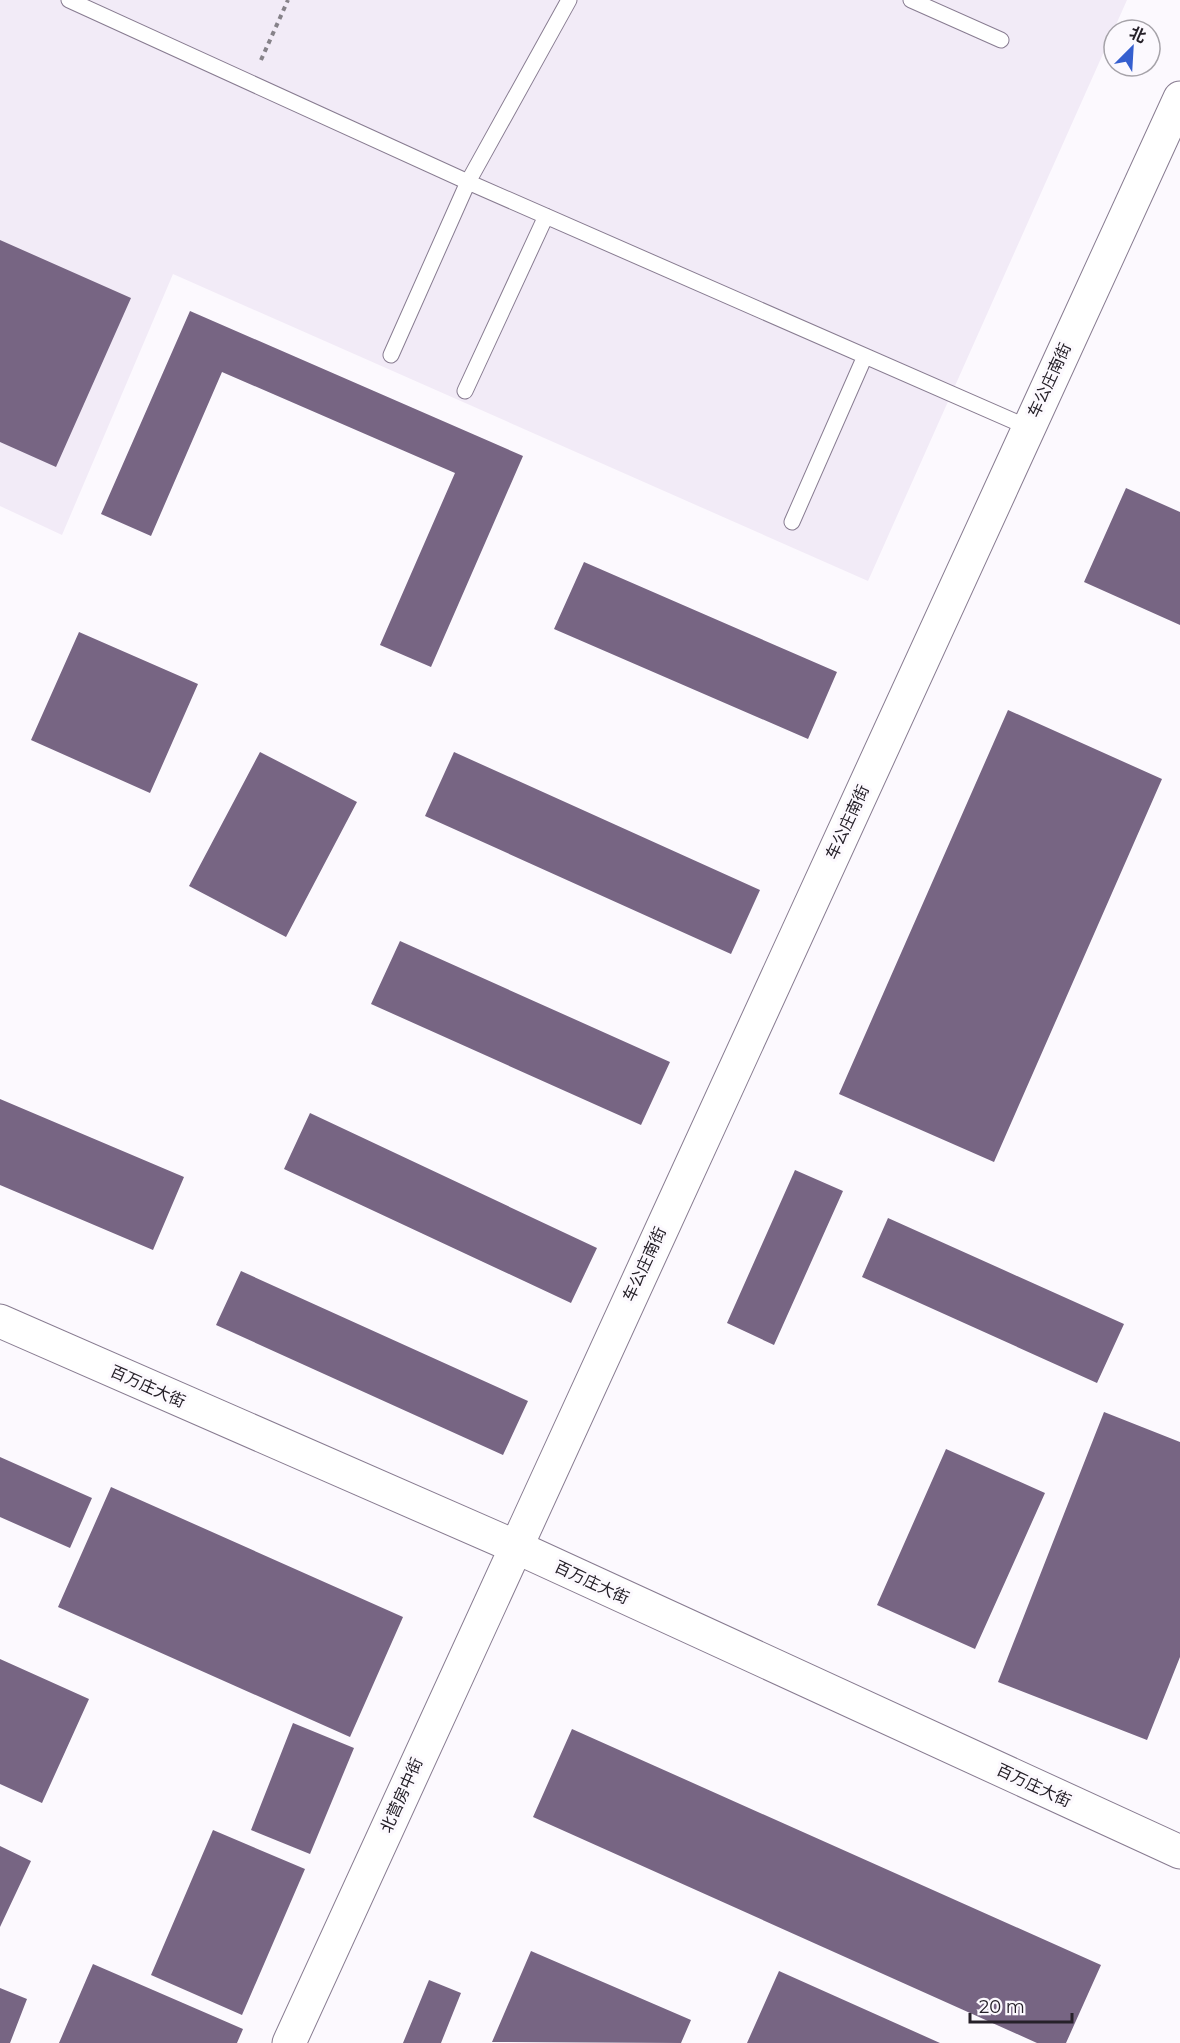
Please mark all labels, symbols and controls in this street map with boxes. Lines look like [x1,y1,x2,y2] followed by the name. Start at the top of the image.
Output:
[1102,18,1162,78] north arrow
[1127,23,1149,47] text: 北
[1024,340,1075,420] street label: 车公庄南街
[822,782,873,862] street label: 车公庄南街
[619,1224,670,1304] street label: 车公庄南街
[107,1362,188,1411] street label: 百万庄大街
[552,1557,632,1608] street label: 百万庄大街
[377,1755,426,1836] street label: 北营房中街
[994,1760,1074,1811] street label: 百万庄大街
[970,1986,1072,2024] scale bar
[979,1996,1025,2018] text: 20 m

